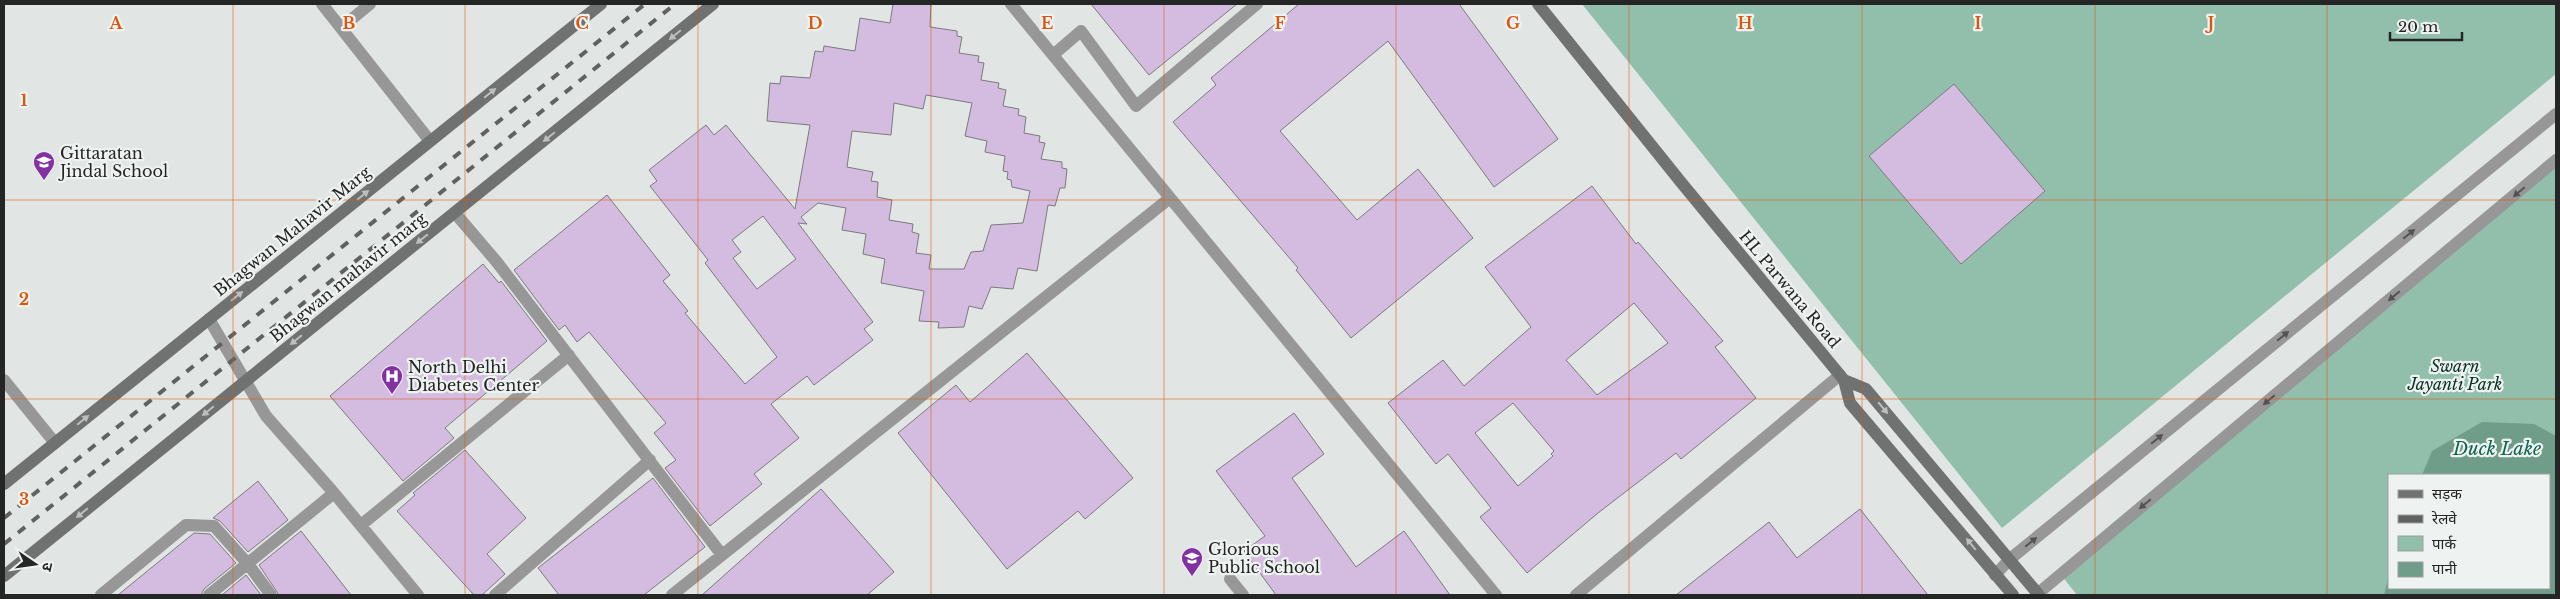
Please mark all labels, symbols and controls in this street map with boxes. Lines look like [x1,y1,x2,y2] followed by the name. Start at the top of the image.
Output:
[2390,10,2462,42] scale bar
[109,13,124,33] text: A
[343,13,356,33] text: B
[575,13,589,33] text: C
[808,13,822,33] text: D
[1041,13,1053,33] text: E
[1274,13,1286,33] text: F
[1506,13,1520,33] text: G
[1737,13,1753,33] text: H
[1975,13,1982,33] text: I
[2205,13,2214,33] text: J
[2398,17,2438,36] text: 20 m
[669,29,682,40] one-way arrow
[483,88,497,98] one-way arrow
[21,90,28,110] text: 1
[543,131,556,142] one-way arrow
[58,143,168,181] place label: Gittaratan Jindal School
[32,150,56,181] school or university icon: Gittaratan Jindal School
[210,161,375,300] street label: Bhagwan Mahavir Marg
[2513,186,2526,197] one-way arrow
[357,189,370,200] one-way arrow
[266,207,431,346] street label: Bhagwan mahavir marg
[1735,226,1845,352] street label: HL Parwana Road
[2402,228,2415,239] one-way arrow
[416,233,429,244] one-way arrow
[19,289,29,309] text: 2
[2388,290,2401,301] one-way arrow
[230,291,243,302] one-way arrow
[2276,331,2289,342] one-way arrow
[290,335,303,346] one-way arrow
[2407,356,2502,394] park label: Swarn Jayanti Park
[408,357,539,395] place label: North Delhi Diabetes Center
[380,364,404,395] hospital icon: North Delhi Diabetes Center
[2264,394,2276,406] one-way arrow
[1877,402,1888,415] one-way arrow
[202,405,215,416] one-way arrow
[76,415,89,426] one-way arrow
[2150,433,2163,444] one-way arrow
[2452,438,2541,460] water label: Duck Lake
[2388,474,2550,589] legend
[2432,484,2462,503] text: सड़क
[19,489,29,509] text: 3
[2139,498,2151,510] one-way arrow
[76,507,89,518] one-way arrow
[2431,509,2457,528] text: रेलवे
[2432,534,2456,553] text: पार्क
[2024,536,2037,547] one-way arrow
[1965,538,1976,551] one-way arrow
[10,539,60,589] north arrow
[1208,539,1320,577] place label: Glorious Public School
[1180,546,1204,577] school or university icon: Glorious Public School
[2432,559,2458,578] text: पानी
[38,561,57,574] text: उ

